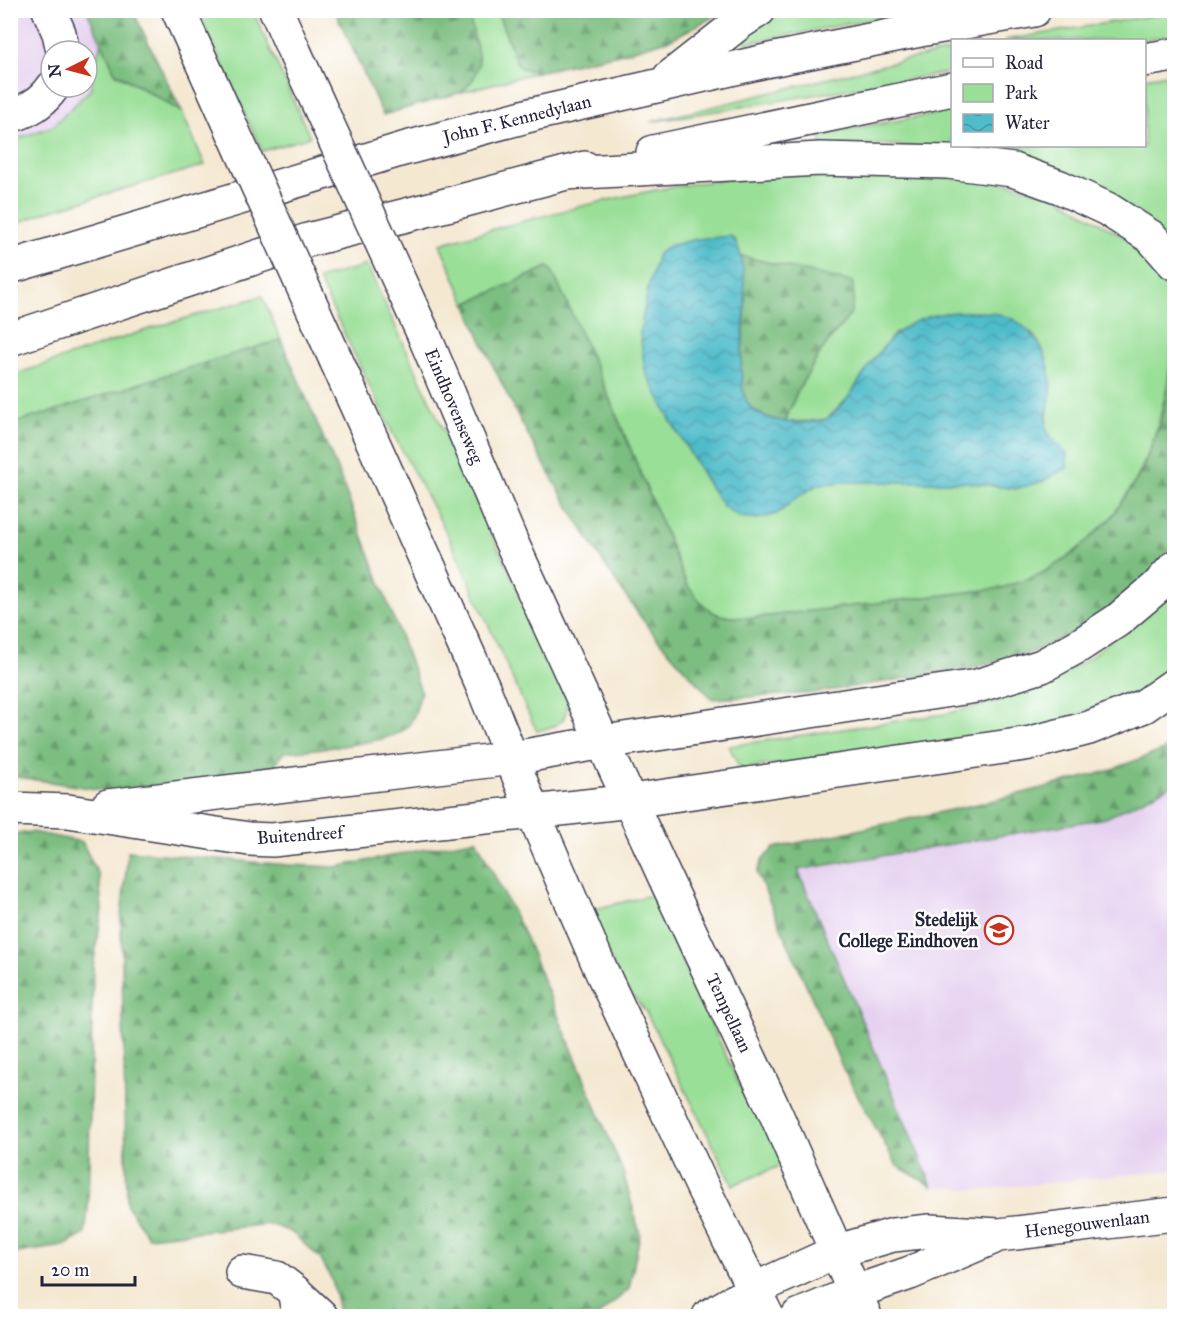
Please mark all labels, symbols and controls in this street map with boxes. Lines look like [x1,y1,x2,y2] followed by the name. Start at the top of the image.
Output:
[39,39,99,99] north arrow
[951,39,1146,147] legend
[1005,52,1043,74] text: Road
[44,62,65,78] text: N
[1005,82,1038,104] text: Park
[439,90,594,150] street label: John F. Kennedylaan
[1005,112,1050,134] text: Water
[419,345,488,468] street label: Eindhovenseweg
[256,821,347,849] street label: Buitendreef
[838,909,979,953] place label: Stedelijk College Eindhoven
[983,914,1015,946] school or university icon: Stedelijk College Eindhoven
[701,970,757,1056] street label: Tempellaan
[1023,1205,1151,1244] street label: Henegouwenlaan
[42,1249,135,1287] scale bar
[51,1259,89,1281] text: 20 m

